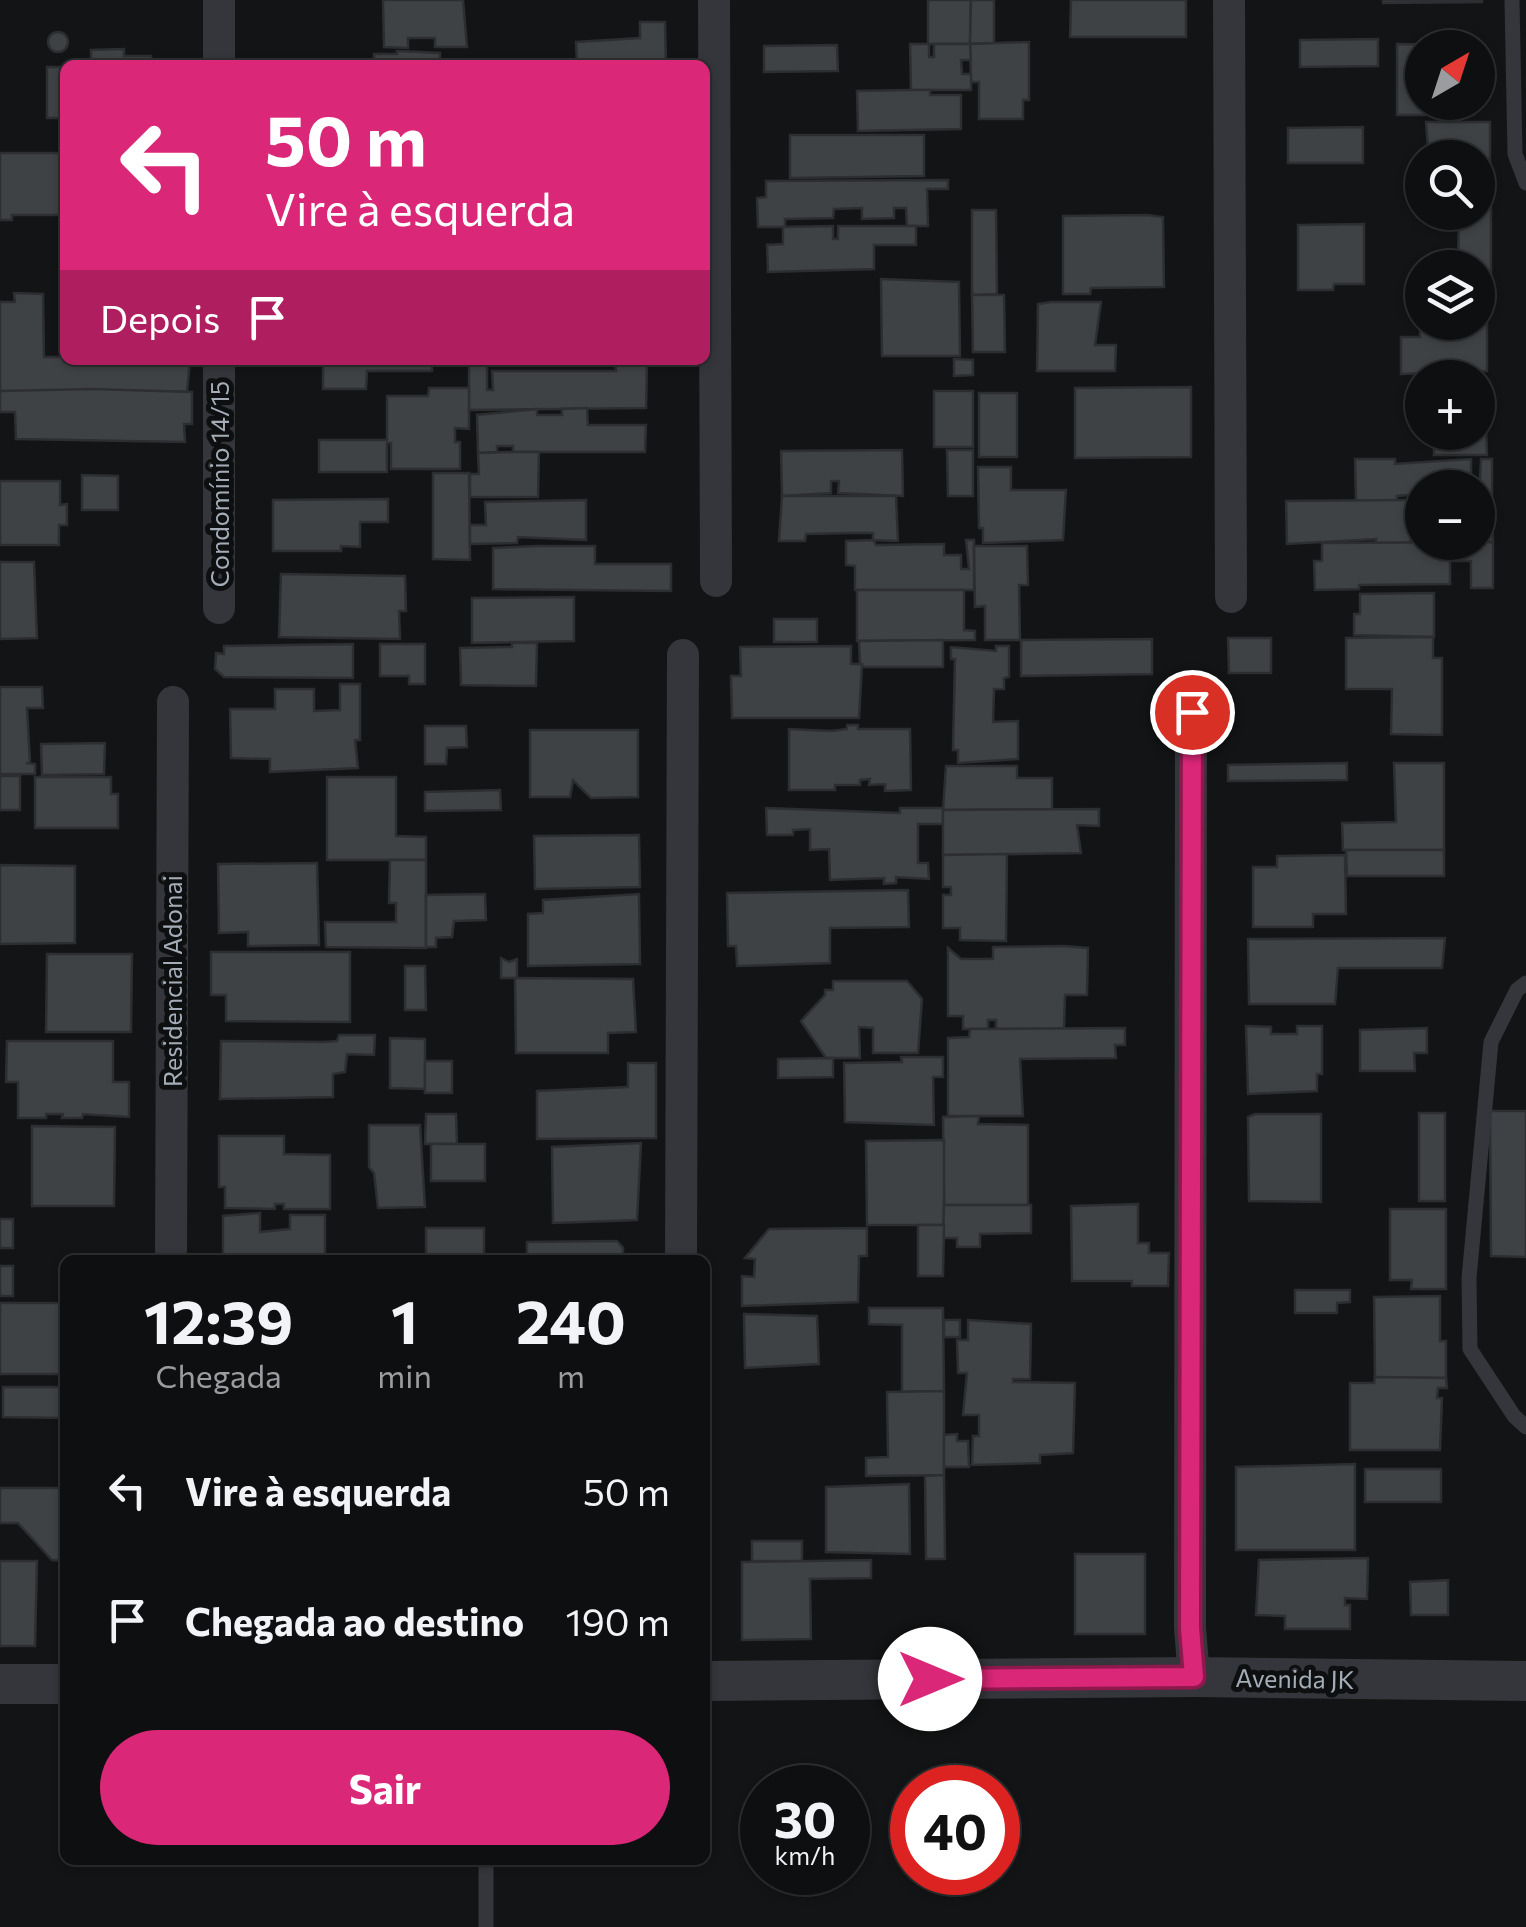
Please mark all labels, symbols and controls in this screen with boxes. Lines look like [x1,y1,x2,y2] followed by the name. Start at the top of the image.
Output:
[1405,30,1495,120] north arrow
[1405,30,1495,560] map controls
[265,95,427,180] text: 50 m
[100,100,230,230] icon: left
[1405,140,1495,230] button: search
[265,180,575,235] text: Vire à esquerda
[1405,250,1495,340] button: layers
[240,290,295,345] icon: arrive
[100,294,220,341] text: Depois
[1405,360,1495,450] button: +
[204,381,234,587] street label: Condomínio 14/15
[1405,470,1495,560] button: −
[1150,670,1235,755] pin
[1165,685,1220,740] icon: arrive
[157,875,187,1087] street label: Residencial Adonai
[144,1283,293,1356] text: 12:39
[391,1283,418,1356] text: 1
[516,1283,626,1356] text: 240
[156,1355,282,1395] text: Chegada
[377,1355,432,1395] text: min
[557,1355,585,1395] text: m
[100,1463,155,1518] icon: left
[185,1467,451,1514] text: Vire à esquerda
[583,1467,670,1514] text: 50 m
[100,1593,155,1648] icon: arrive
[185,1597,524,1644] text: Chegada ao destino
[565,1597,670,1644] text: 190 m
[878,1627,982,1731] position arrow
[1235,1662,1355,1694] street label: Avenida JK
[100,1730,670,1845] button: Sair
[890,1765,1020,1895] speed limit sign: 40
[774,1787,836,1848] text: 30
[775,1840,835,1870] text: km/h

